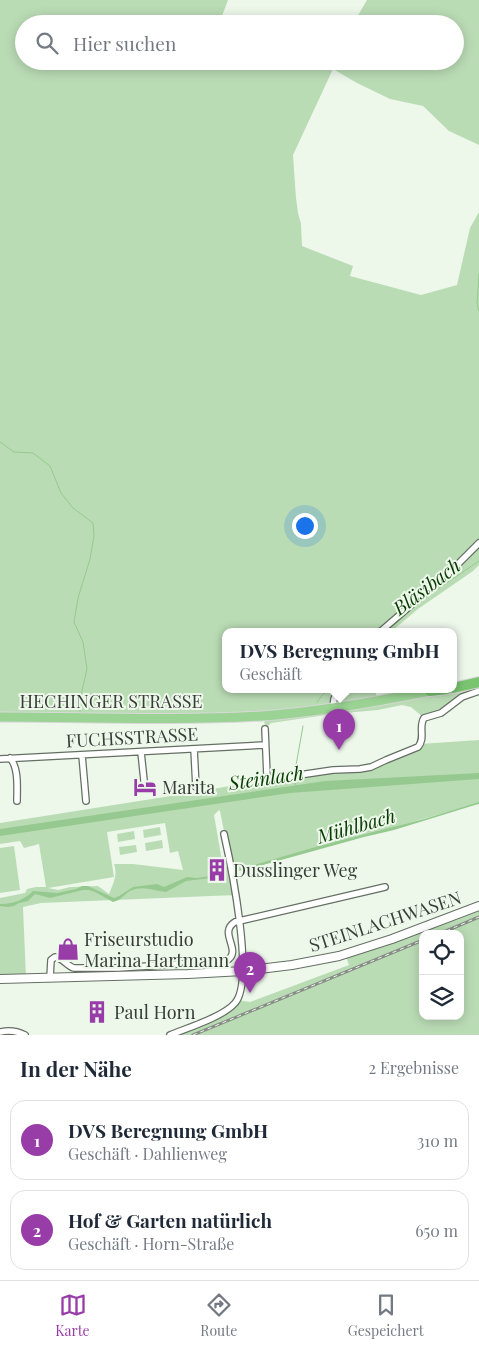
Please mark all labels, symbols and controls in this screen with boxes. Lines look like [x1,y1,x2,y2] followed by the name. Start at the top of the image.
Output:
[15,15,464,70] search box
[33,29,61,57] icon: search
[73,30,176,56] text: Hier suchen
[292,513,318,539] your location
[386,552,465,621] water label: Bläsibach
[222,628,457,693] popup
[239,637,440,663] text: DVS Beregnung GmbH
[239,663,302,684] text: Geschäft
[19,689,203,713] street label: HECHINGER STRASSE
[323,709,355,750] pin: 1
[65,722,199,752] street label: FUCHSSTRASSE
[226,759,305,795] water label: Steinlach
[132,774,158,800] hotel icon: Marita
[162,775,215,799] place label: Marita
[313,801,398,849] water label: Mühlbach
[204,857,230,883] building icon: Dusslinger Weg
[233,858,358,882] place label: Dusslinger Weg
[306,885,464,957] street label: STEINLACHWASEN
[84,927,229,972] place label: Friseurstudio Marina Hartmann
[419,930,464,1020] map controls
[419,930,464,975] button: locate
[55,936,81,962] shop icon: Friseurstudio Marina Hartmann
[234,952,266,993] pin: 2
[419,975,464,1020] button: layers
[84,999,110,1025] building icon: Paul Horn
[114,1000,196,1024] place label: Paul Horn
[20,1054,132,1082] text: In der Nähe
[368,1057,459,1078] text: 2 Ergebnisse
[68,1117,268,1143] text: DVS Beregnung GmbH
[34,1130,40,1151] text: 1
[417,1130,458,1151] text: 310 m
[68,1143,227,1164] text: Geschäft · Dahlienweg
[68,1207,272,1233] text: Hof & Garten natürlich
[33,1220,41,1241] text: 2
[415,1220,458,1241] text: 650 m
[68,1233,234,1254] text: Geschäft · Horn-Straße
[55,1291,90,1340] tab: Karte
[200,1291,237,1340] tab: Route
[348,1291,424,1340] tab: Gespeichert

